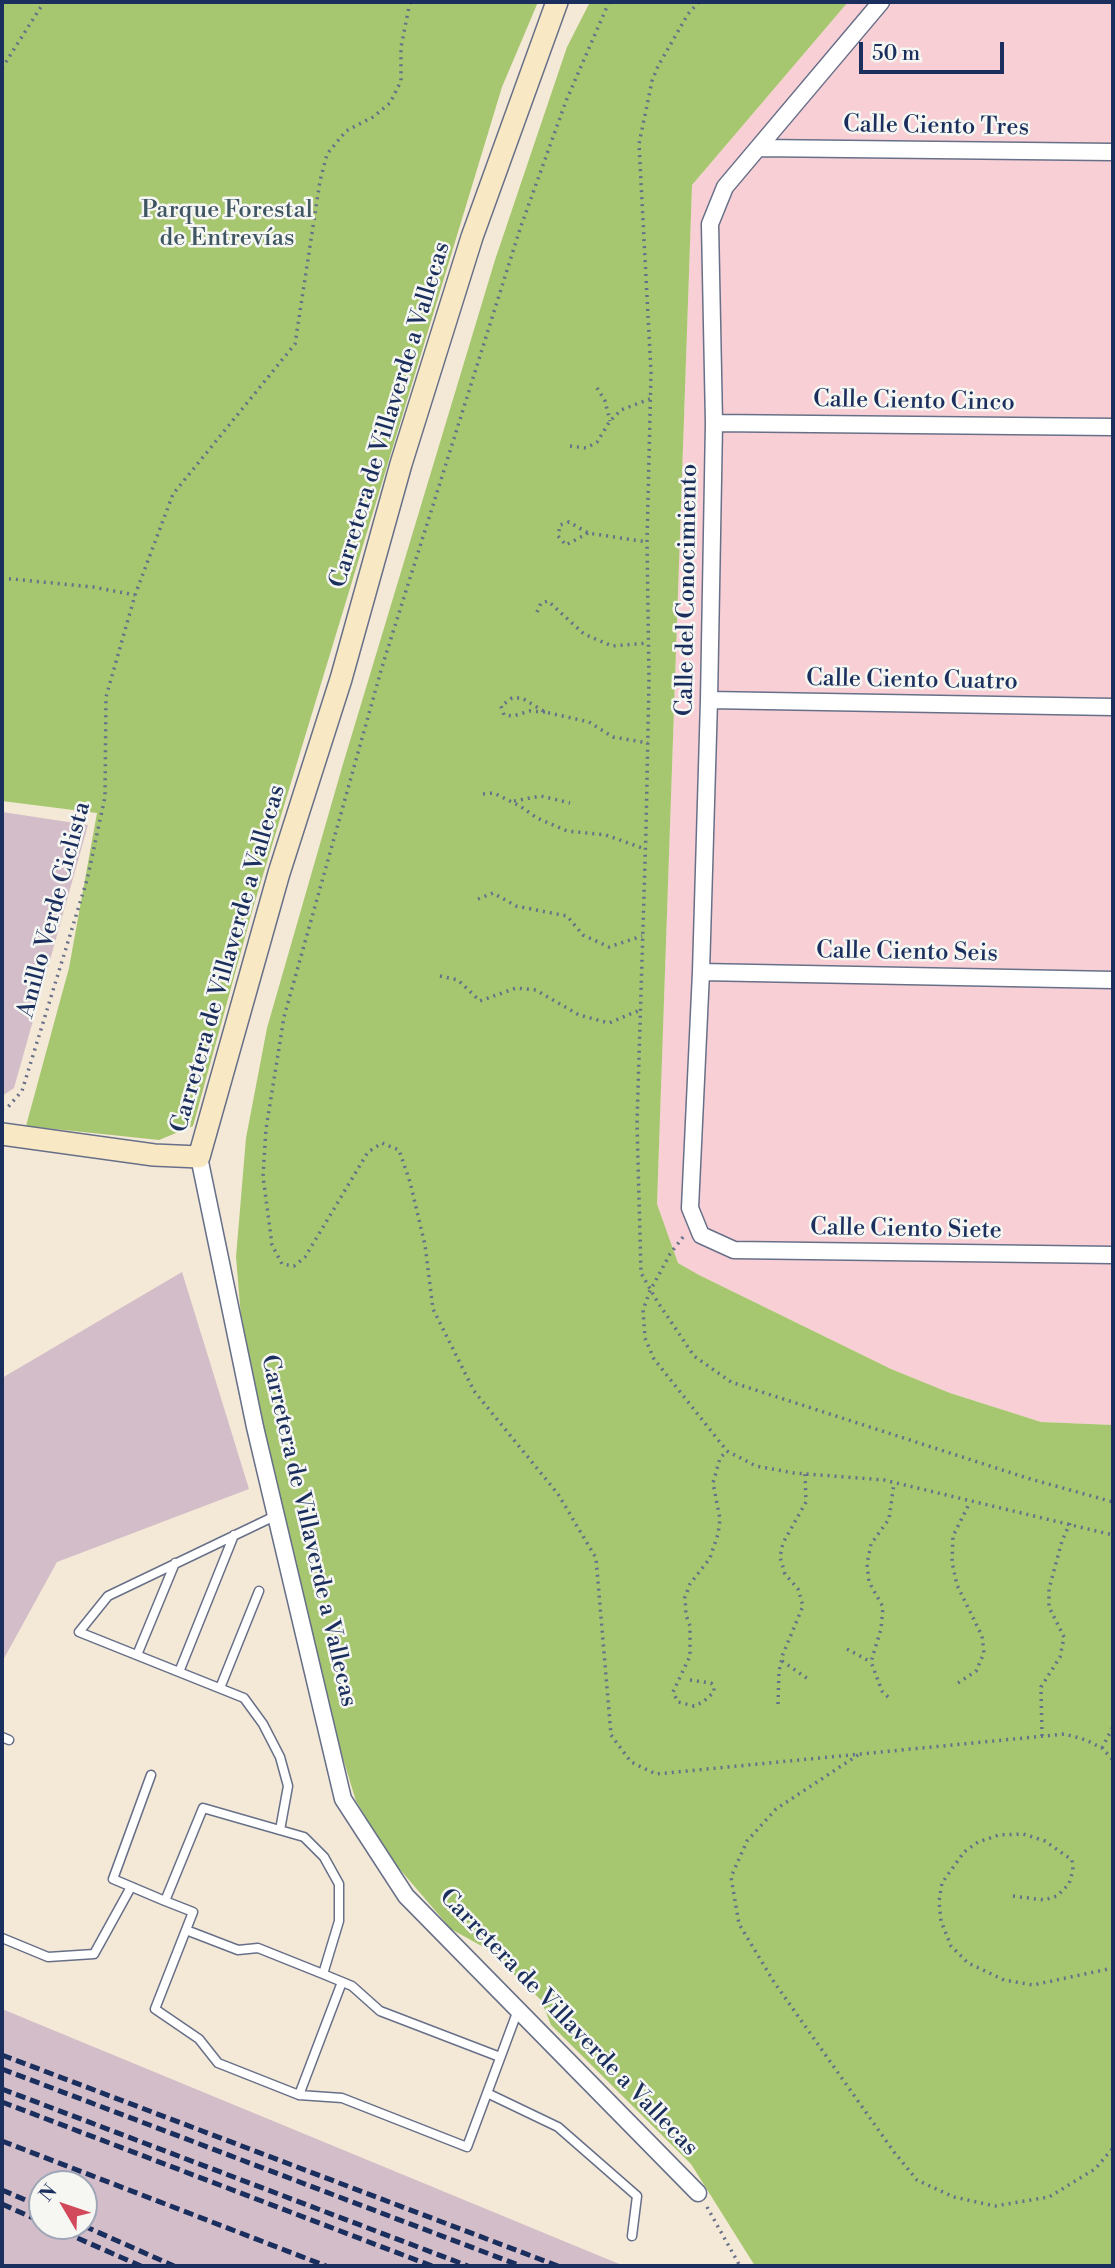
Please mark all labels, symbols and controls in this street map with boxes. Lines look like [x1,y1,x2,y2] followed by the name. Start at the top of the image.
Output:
[863,28,1008,72] scale bar
[872,41,920,67] text: 50 m
[843,111,1029,143] street label: Calle Ciento Tres
[141,197,313,253] park label: Parque Forestal de Entrevías
[325,239,457,591] street label: Carretera de Villaverde a Vallecas
[813,386,1015,418] street label: Calle Ciento Cinco
[671,463,705,717] street label: Calle del Conocimiento
[806,665,1018,697] street label: Calle Ciento Cuatro
[166,782,292,1136] street label: Carretera de Villaverde a Vallecas
[12,799,98,1021] street label: Anillo Verde Ciclista
[816,937,998,969] street label: Calle Ciento Seis
[810,1214,1002,1246] street label: Calle Ciento Siete
[253,1352,363,1710] street label: Carretera de Villaverde a Vallecas
[433,1883,703,2163] street label: Carretera de Villaverde a Vallecas
[28,2170,98,2240] north arrow
[34,2180,62,2206] text: N

